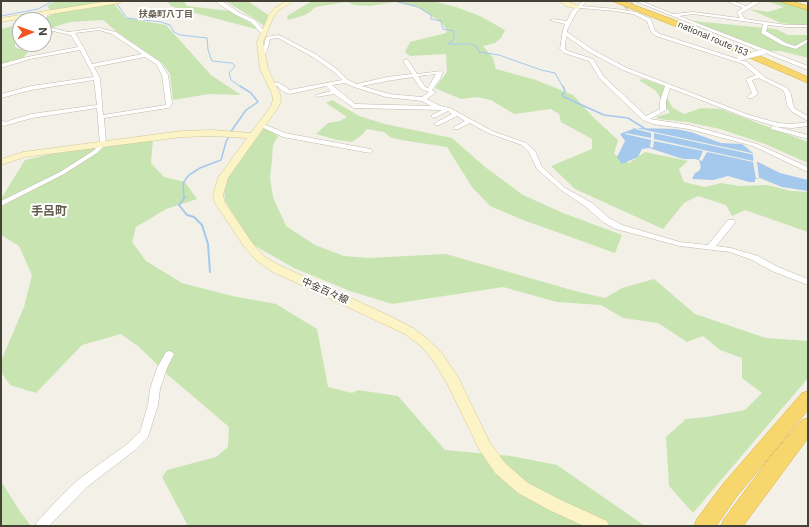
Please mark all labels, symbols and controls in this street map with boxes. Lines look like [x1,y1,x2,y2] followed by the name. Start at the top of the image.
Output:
[139,9,193,19] district label: 扶桑町八丁目
[12,12,52,52] north arrow
[676,19,750,59] street label: national route 153
[36,27,50,36] text: N
[31,204,67,218] district label: 手呂町
[300,275,350,307] street label: 中金百々線

